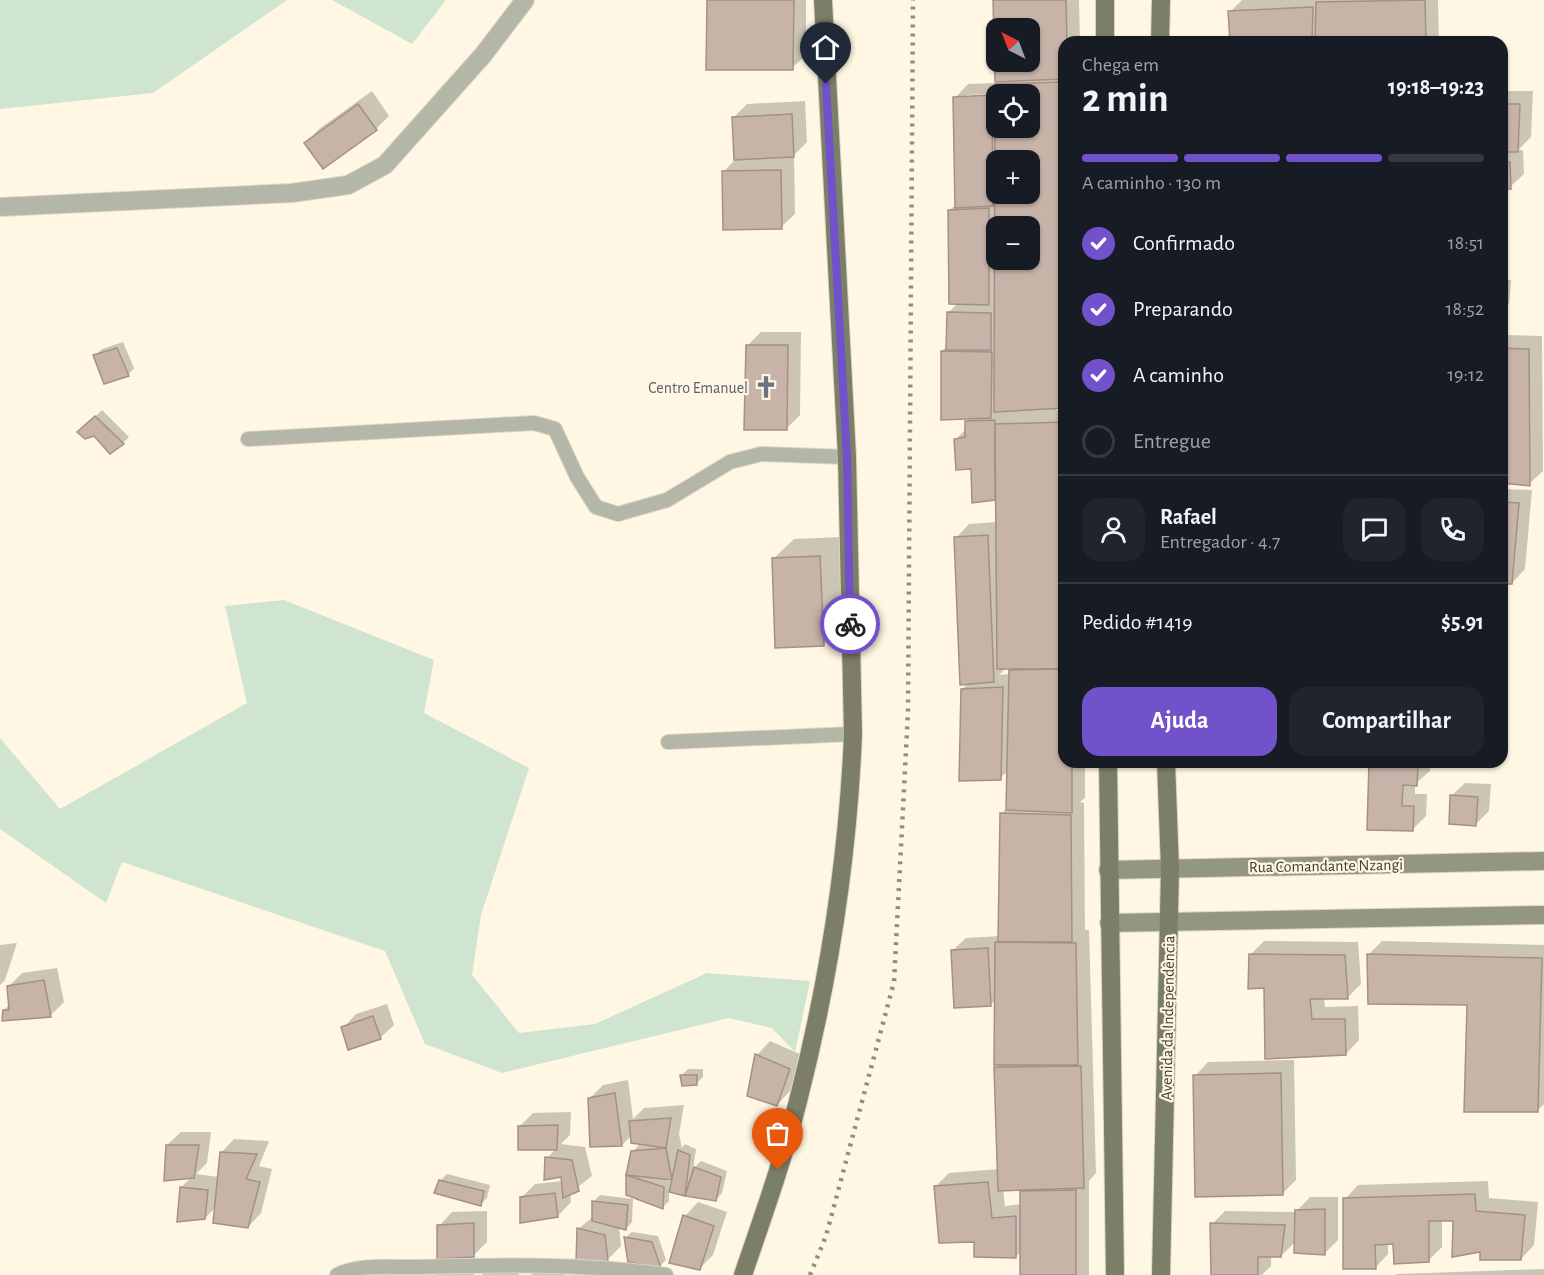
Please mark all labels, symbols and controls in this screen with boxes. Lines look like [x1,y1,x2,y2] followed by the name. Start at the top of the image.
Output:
[986,18,1040,72] north arrow
[986,18,1040,270] map controls
[800,22,851,84] pin
[809,31,842,64] icon: home
[1082,55,1159,75] text: Chega em
[1388,76,1484,98] text: 19:18–19:23
[1082,80,1169,119] text: 2 min
[986,84,1040,138] button: locate
[986,150,1040,204] button: +
[1082,173,1221,193] text: A caminho · 130 m
[986,216,1040,270] button: −
[1082,227,1115,260] icon: check
[1133,232,1235,254] text: Confirmado
[1448,233,1484,253] text: 18:51
[1082,293,1115,326] icon: check
[1133,298,1233,320] text: Preparando
[1446,299,1484,319] text: 18:52
[1082,359,1115,392] icon: check
[1133,364,1224,386] text: A caminho
[1447,365,1484,385] text: 19:12
[753,374,779,400] church icon: Centro Emanuel
[648,380,748,396] place label: Centro Emanuel
[1133,430,1211,452] text: Entregue
[1082,498,1145,561] button: person
[1343,498,1406,561] button: chat
[1421,498,1484,561] button: phone
[1160,506,1217,528] text: Rafael
[1160,532,1280,552] text: Entregador · 4.7
[820,594,880,654] courier
[834,608,867,641] icon: bike
[1082,611,1193,633] text: Pedido #1419
[1441,611,1484,633] text: $5.91
[1082,687,1277,756] button: Ajuda
[1289,687,1484,756] button: Compartilhar
[1249,857,1403,875] street label: Rua Comandante Nzangi
[1159,935,1177,1101] street label: Avenida da Independência
[752,1108,803,1170] pin
[761,1117,794,1150] icon: bag

